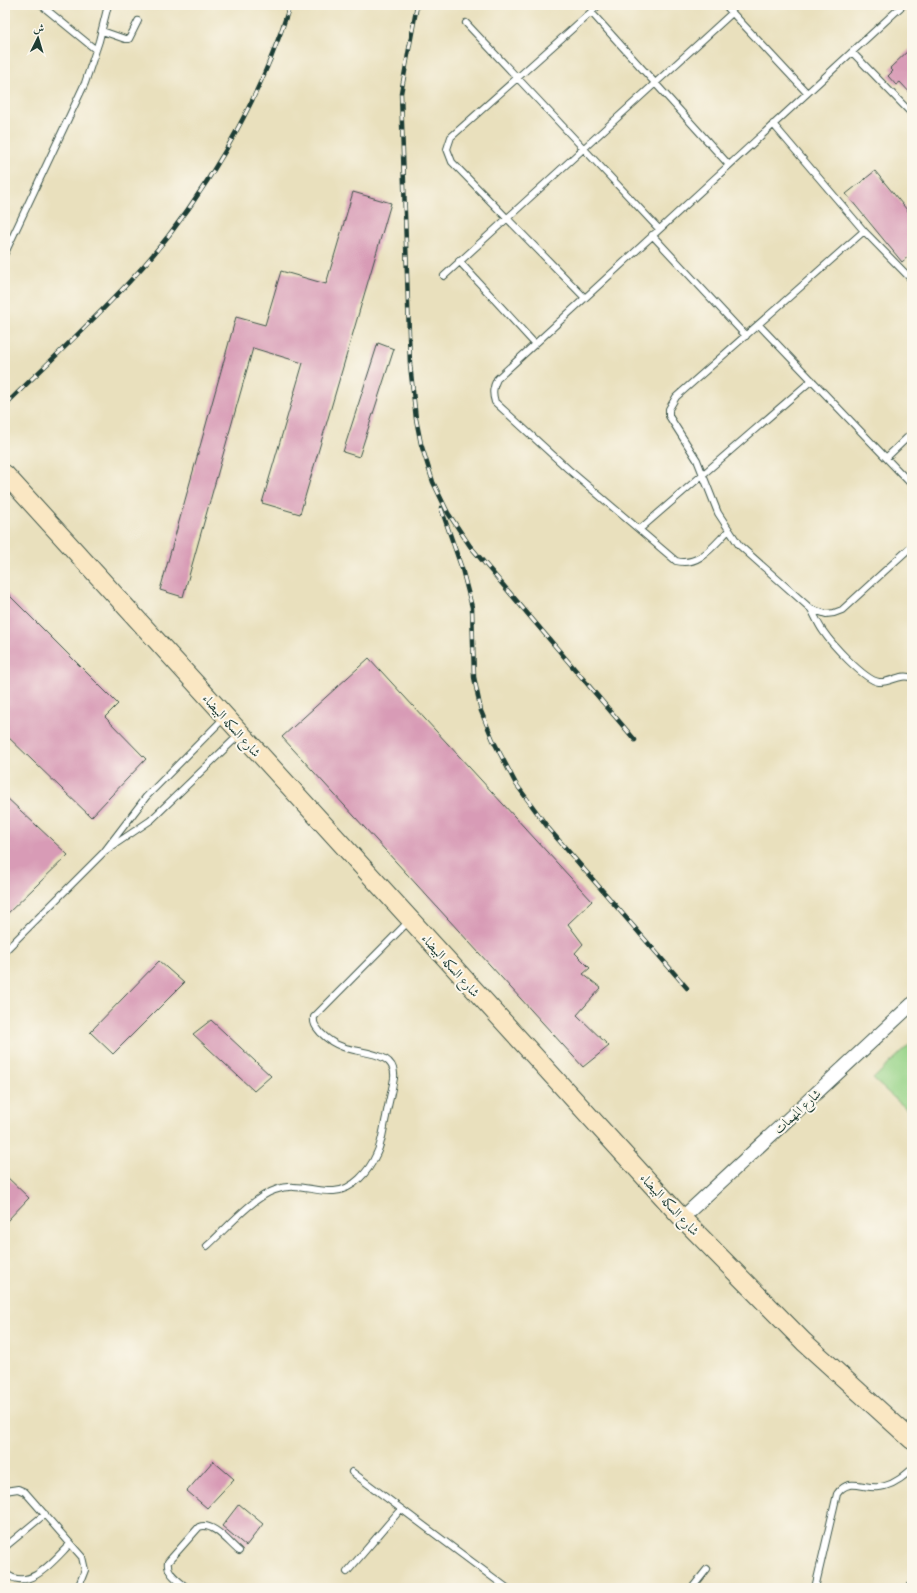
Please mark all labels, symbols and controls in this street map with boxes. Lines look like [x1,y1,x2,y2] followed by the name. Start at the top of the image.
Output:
[18,18,58,58] north arrow
[33,22,45,36] text: ش
[196,691,264,763] street label: شارع السكه البيضاء
[415,931,483,1003] street label: شارع السكه البيضاء
[771,1086,827,1140] street label: شارع المهمات
[634,1170,702,1241] street label: شارع السكه البيضاء

